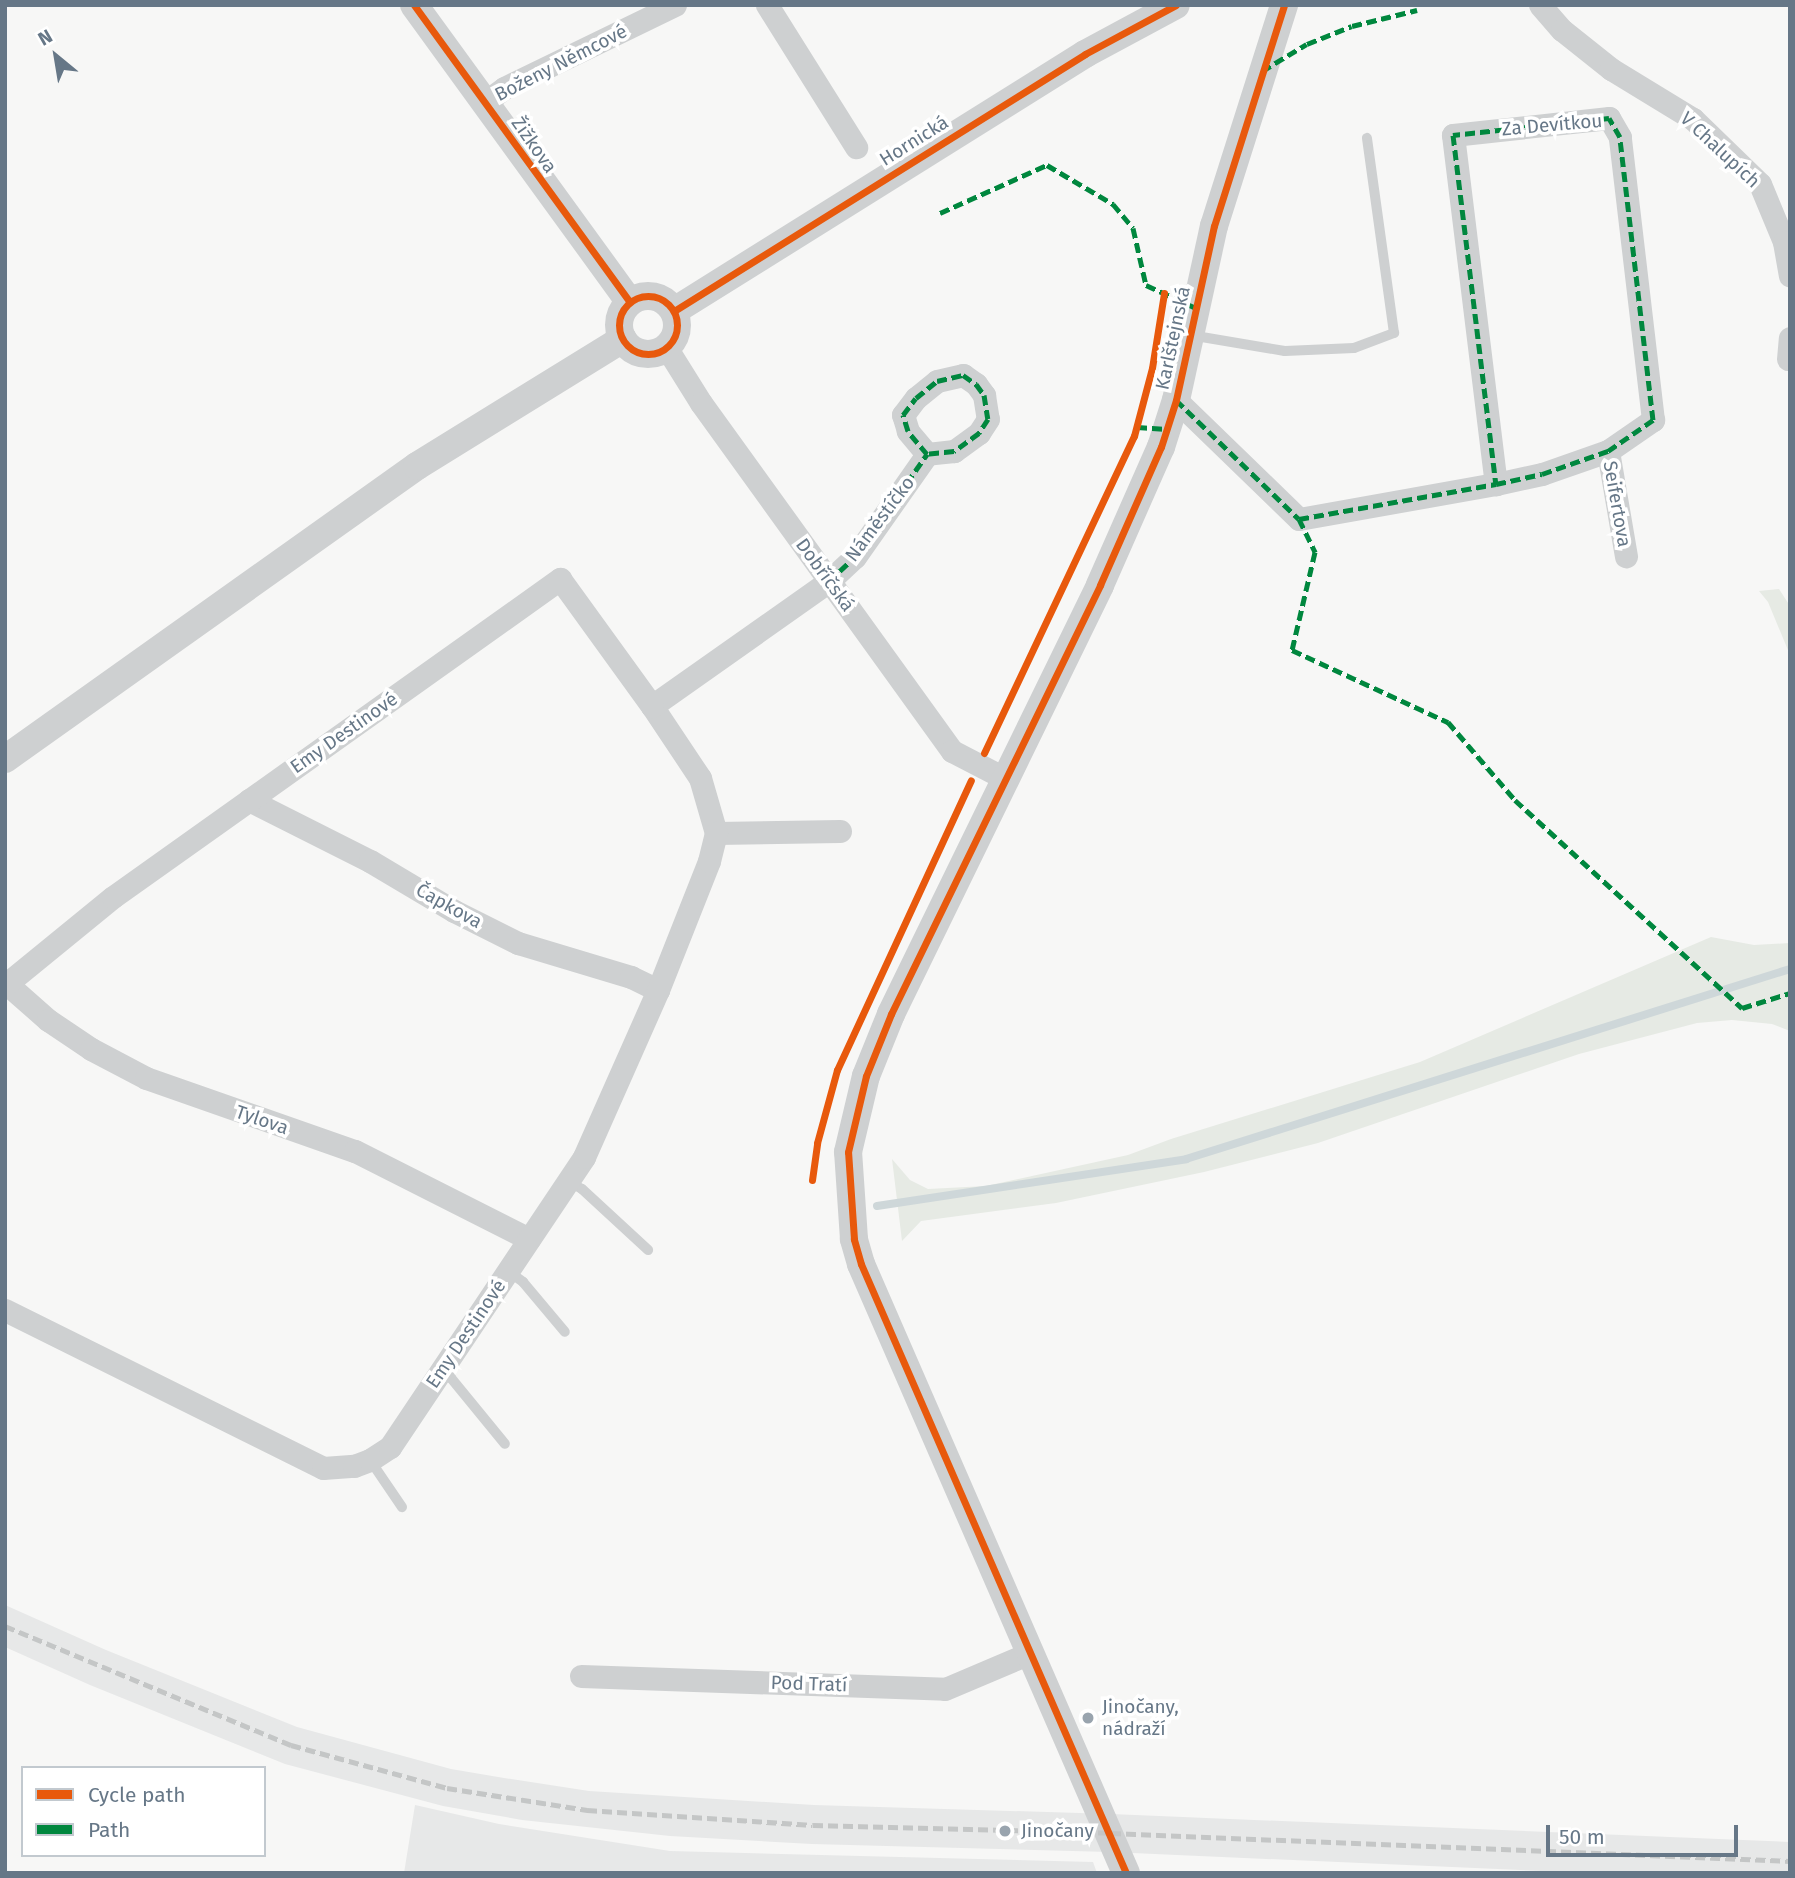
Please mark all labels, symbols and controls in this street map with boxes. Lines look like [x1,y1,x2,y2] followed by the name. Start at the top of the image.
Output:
[491,20,631,106] street label: Boženy Němcové
[21,21,91,91] north arrow
[34,24,56,50] text: N
[1675,107,1765,193] street label: V Chalupích
[1501,109,1603,141] street label: Za Devítkou
[875,111,953,171] street label: Hornická
[506,112,562,178] street label: Žižkova
[1151,284,1195,392] street label: Karlštejnská
[1598,459,1636,549] street label: Seifertova
[841,472,919,566] street label: Náměstíčko
[791,534,859,616] street label: Dobříčská
[286,688,402,778] street label: Emy Destinové
[412,879,486,933] street label: Čapkova
[233,1100,291,1140] street label: Tylova
[421,1275,511,1393] street label: Emy Destinové
[770,1671,848,1697] street label: Pod Tratí
[1102,1696,1179,1740] place label: Jinočany, nádraží
[1080,1710,1096,1726] marker: Jinočany, nádraží
[21,1766,266,1857] legend
[88,1782,186,1808] text: Cycle path
[1550,1812,1742,1856] scale bar
[88,1817,130,1843] text: Path
[1021,1820,1094,1842] place label: Jinočany
[995,1821,1015,1841] marker: Jinočany
[1559,1824,1605,1850] text: 50 m

